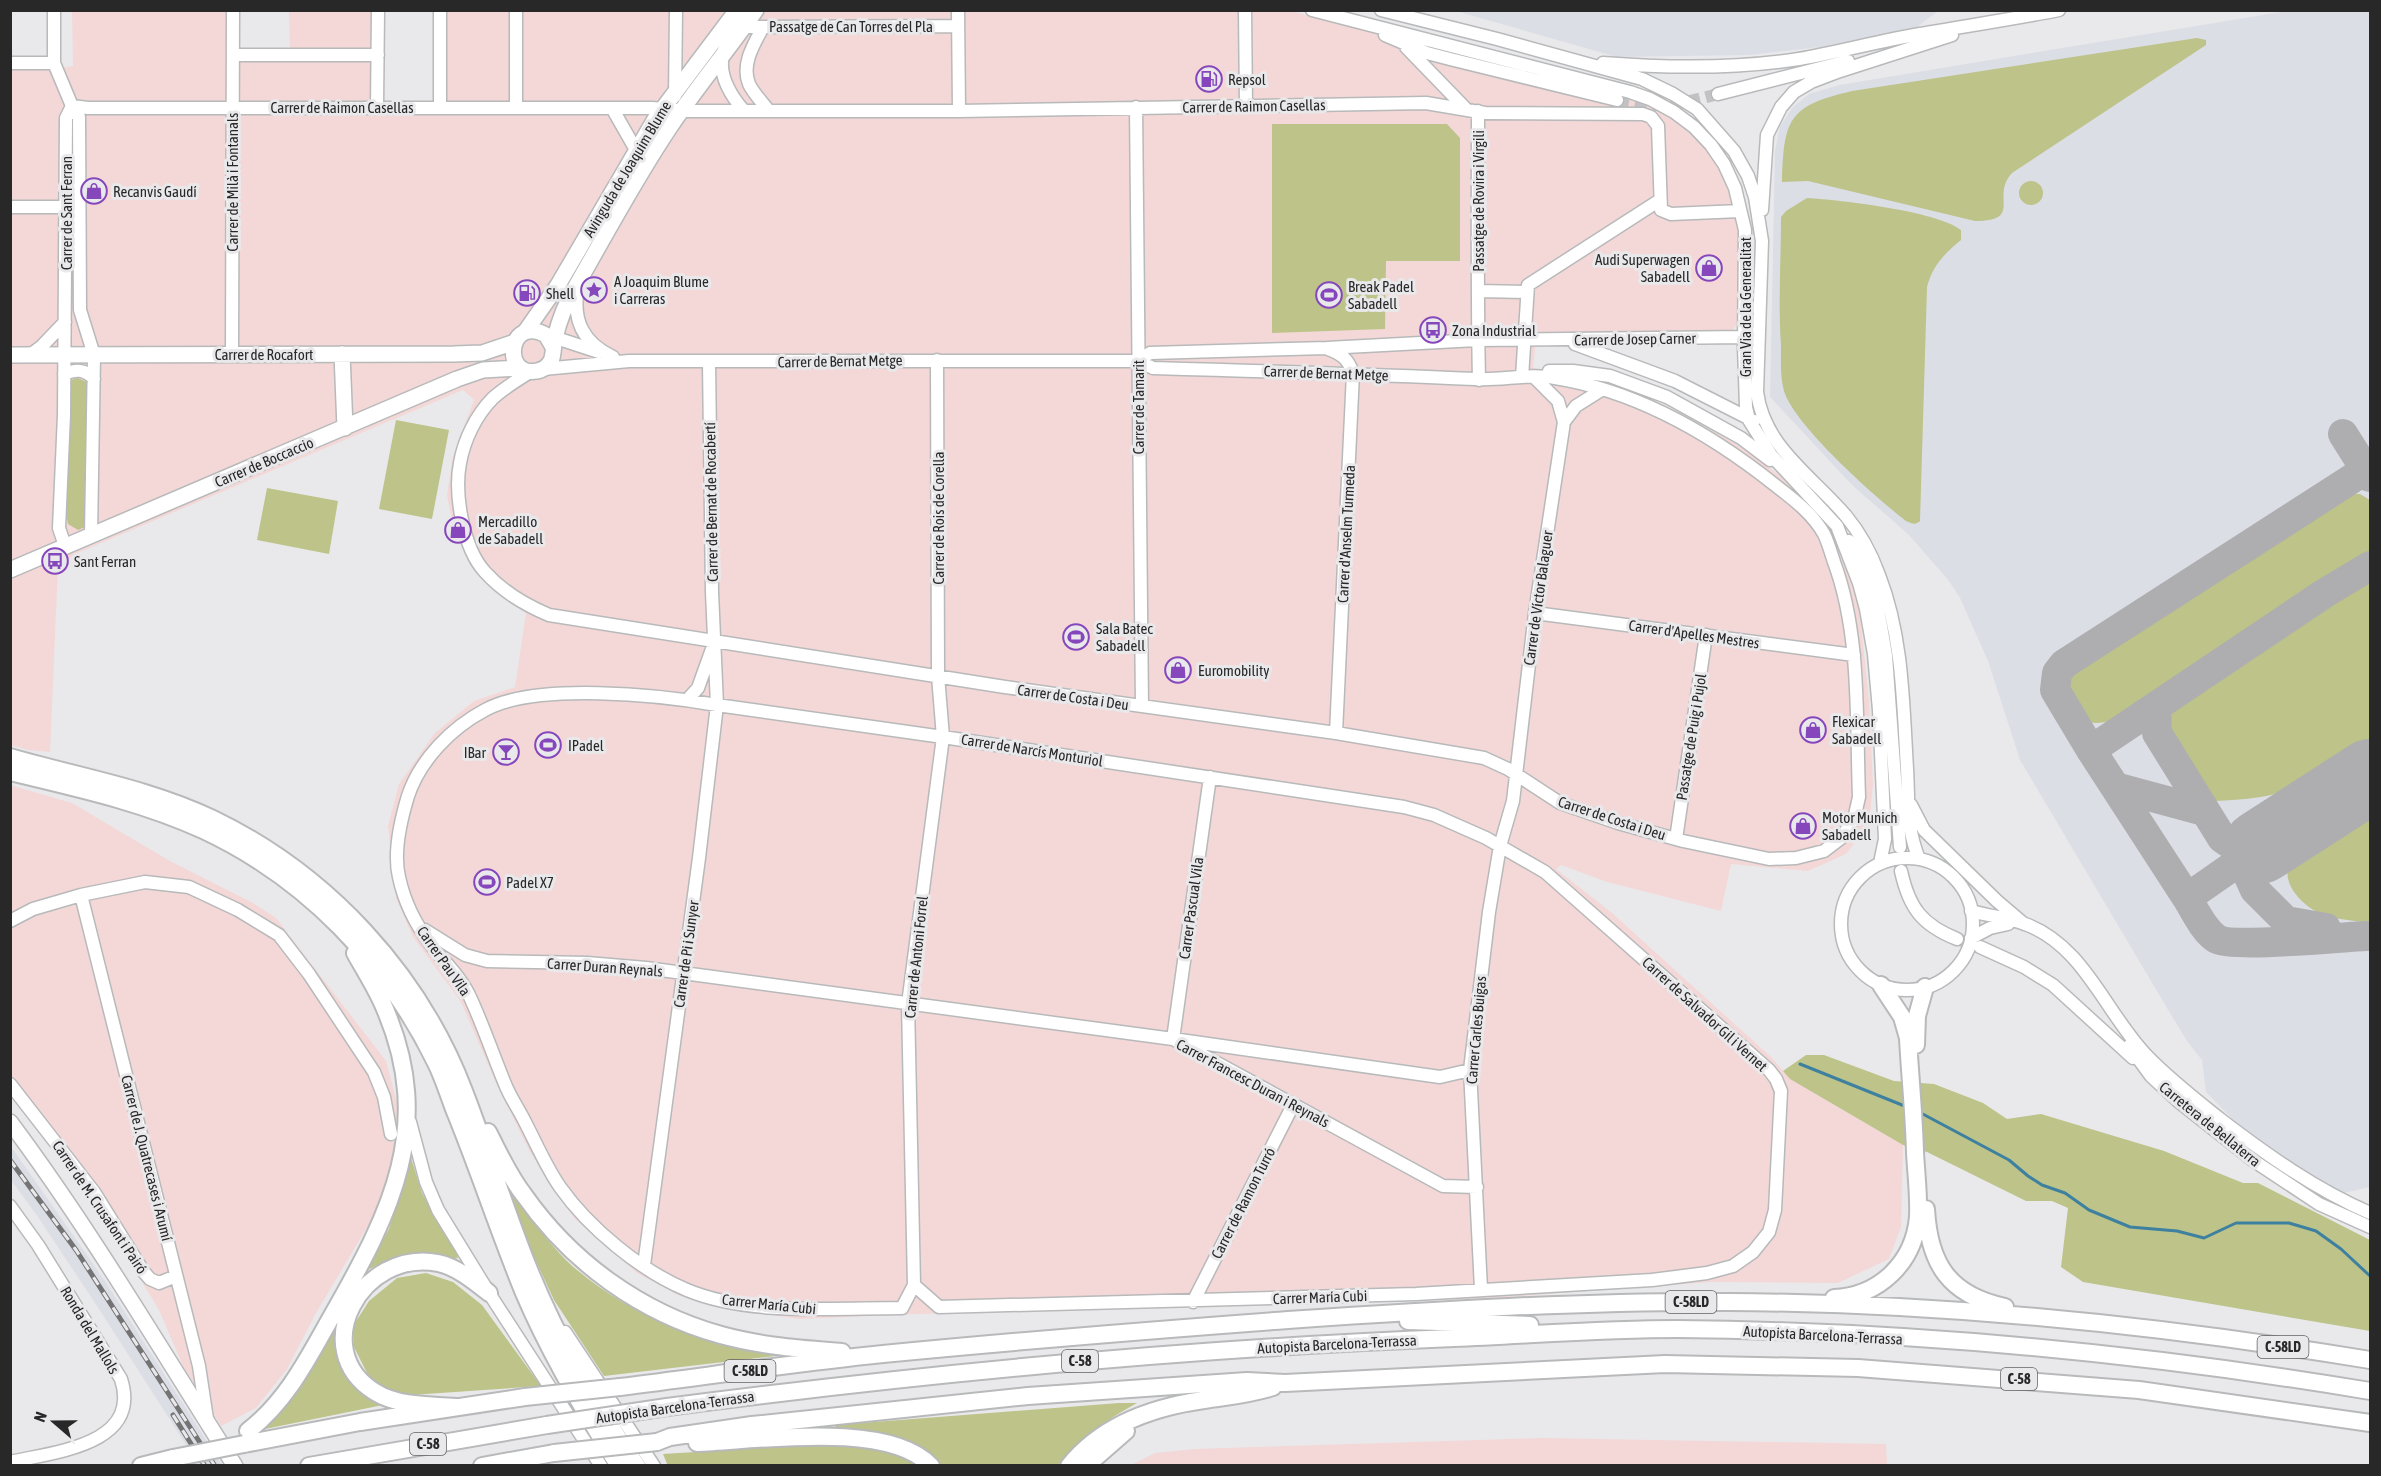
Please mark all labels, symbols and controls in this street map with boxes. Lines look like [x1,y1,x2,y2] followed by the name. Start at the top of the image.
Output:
[769,18,933,35] street label: Passatge de Can Torres del Pla
[1194,64,1224,94] fuel station icon: Repsol
[1228,71,1266,88] place label: Repsol
[1182,96,1326,116] street label: Carrer de Raimon Casellas
[580,98,674,240] street label: Avinguda de Joaquim Blume
[271,99,414,116] street label: Carrer de Raimon Casellas
[224,113,241,251] street label: Carrer de Milà i Fontanals
[1470,130,1487,272] street label: Passatge de Rovira i Virgili
[58,156,75,270] street label: Carrer de Sant Ferran
[79,176,109,206] shop icon: Recanvis Gaudí
[113,183,197,200] place label: Recanvis Gaudí
[1737,237,1754,377] street label: Gran Via de la Generalitat
[1595,251,1690,285] place label: Audi Superwagen Sabadell
[1694,253,1724,283] shop icon: Audi Superwagen Sabadell
[614,273,709,307] place label: A Joaquim Blume i Carreras
[579,275,609,305] place icon: A Joaquim Blume i Carreras
[512,278,542,308] fuel station icon: Shell
[1348,278,1414,312] place label: Break Padel Sabadell
[1314,280,1344,310] sports icon: Break Padel Sabadell
[546,285,574,302] place label: Shell
[1418,315,1448,345] bus stop icon: Zona Industrial
[1452,322,1536,339] place label: Zona Industrial
[1574,329,1697,349] street label: Carrer de Josep Carner
[215,346,313,363] street label: Carrer de Rocafort
[777,351,903,371] street label: Carrer de Bernat Metge
[1130,360,1147,454] street label: Carrer de Tamarit
[1263,362,1389,384] street label: Carrer de Bernat Metge
[701,421,721,582] street label: Carrer de Bernat de Rocabertí
[212,434,316,490] street label: Carrer de Boccaccio
[930,451,947,585] street label: Carrer de Rois de Corella
[1334,465,1358,603] street label: Carrer d'Anselm Turmeda
[478,513,543,547] place label: Mercadillo de Sabadell
[443,515,473,545] shop icon: Mercadillo de Sabadell
[1520,529,1556,666] street label: Carrer de Víctor Balaguer
[40,546,70,576] bus stop icon: Sant Ferran
[74,553,136,570] place label: Sant Ferran
[1628,616,1760,652] street label: Carrer d'Apelles Mestres
[1096,620,1153,654] place label: Sala Batec Sabadell
[1061,622,1091,652] sports icon: Sala Batec Sabadell
[1163,655,1193,685] shop icon: Euromobility
[1198,662,1269,679] place label: Euromobility
[1673,672,1709,802] street label: Passatge de Puig i Pujol
[1016,681,1130,713] street label: Carrer de Costa i Deu
[1832,713,1881,747] place label: Flexicar Sabadell
[1798,715,1828,745] shop icon: Flexicar Sabadell
[533,730,563,760] sports icon: IPadel
[960,730,1104,770] street label: Carrer de Narcís Monturiol
[491,737,521,767] bar icon: IBar
[568,737,604,754] place label: IPadel
[464,744,487,761] place label: IBar
[1556,793,1668,843] street label: Carrer de Costa i Deu
[1822,809,1898,843] place label: Motor Munich Sabadell
[1788,811,1818,841] shop icon: Motor Munich Sabadell
[1175,856,1207,960] street label: Carrer Pascual Vila
[472,867,502,897] sports icon: Padel X7
[506,874,554,891] place label: Padel X7
[901,895,931,1019] street label: Carrer de Antoni Forrel
[670,899,702,1009] street label: Carrer de Pi i Sunyer
[414,923,474,999] street label: Carrer Pau Vila
[1639,953,1771,1075] street label: Carrer de Salvador Gil i Vernet
[547,954,663,980] street label: Carrer Duran Reynals
[1463,975,1489,1085] street label: Carrer Carles Buigas
[1174,1035,1332,1131] street label: Carrer Francesc Duran i Reynals
[118,1073,176,1243] street label: Carrer de J. Quatrecases i Arumí
[2156,1078,2264,1170] street label: Carretera de Bellaterra
[49,1137,151,1277] street label: Carrer de M. Crusafont i Pairó
[1208,1145,1278,1261] street label: Carrer de Ramon Turró
[57,1283,123,1377] street label: Ronda del Mallols
[1273,1287,1367,1307] street label: Carrer María Cubi
[721,1291,817,1317] street label: Carrer María Cubi
[1666,1291,1716,1313] road number: C-58LD
[1743,1322,1903,1348] street label: Autopista Barcelona-Terrassa
[1257,1331,1417,1357] street label: Autopista Barcelona-Terrassa
[2258,1336,2308,1358] road number: C-58LD
[1062,1350,1098,1372] road number: C-58
[724,1360,776,1382] road number: C-58LD
[2001,1368,2037,1390] road number: C-58
[595,1387,755,1427] street label: Autopista Barcelona-Terrassa
[24,1392,84,1452] north arrow
[30,1409,50,1424] text: N
[410,1433,446,1455] road number: C-58

